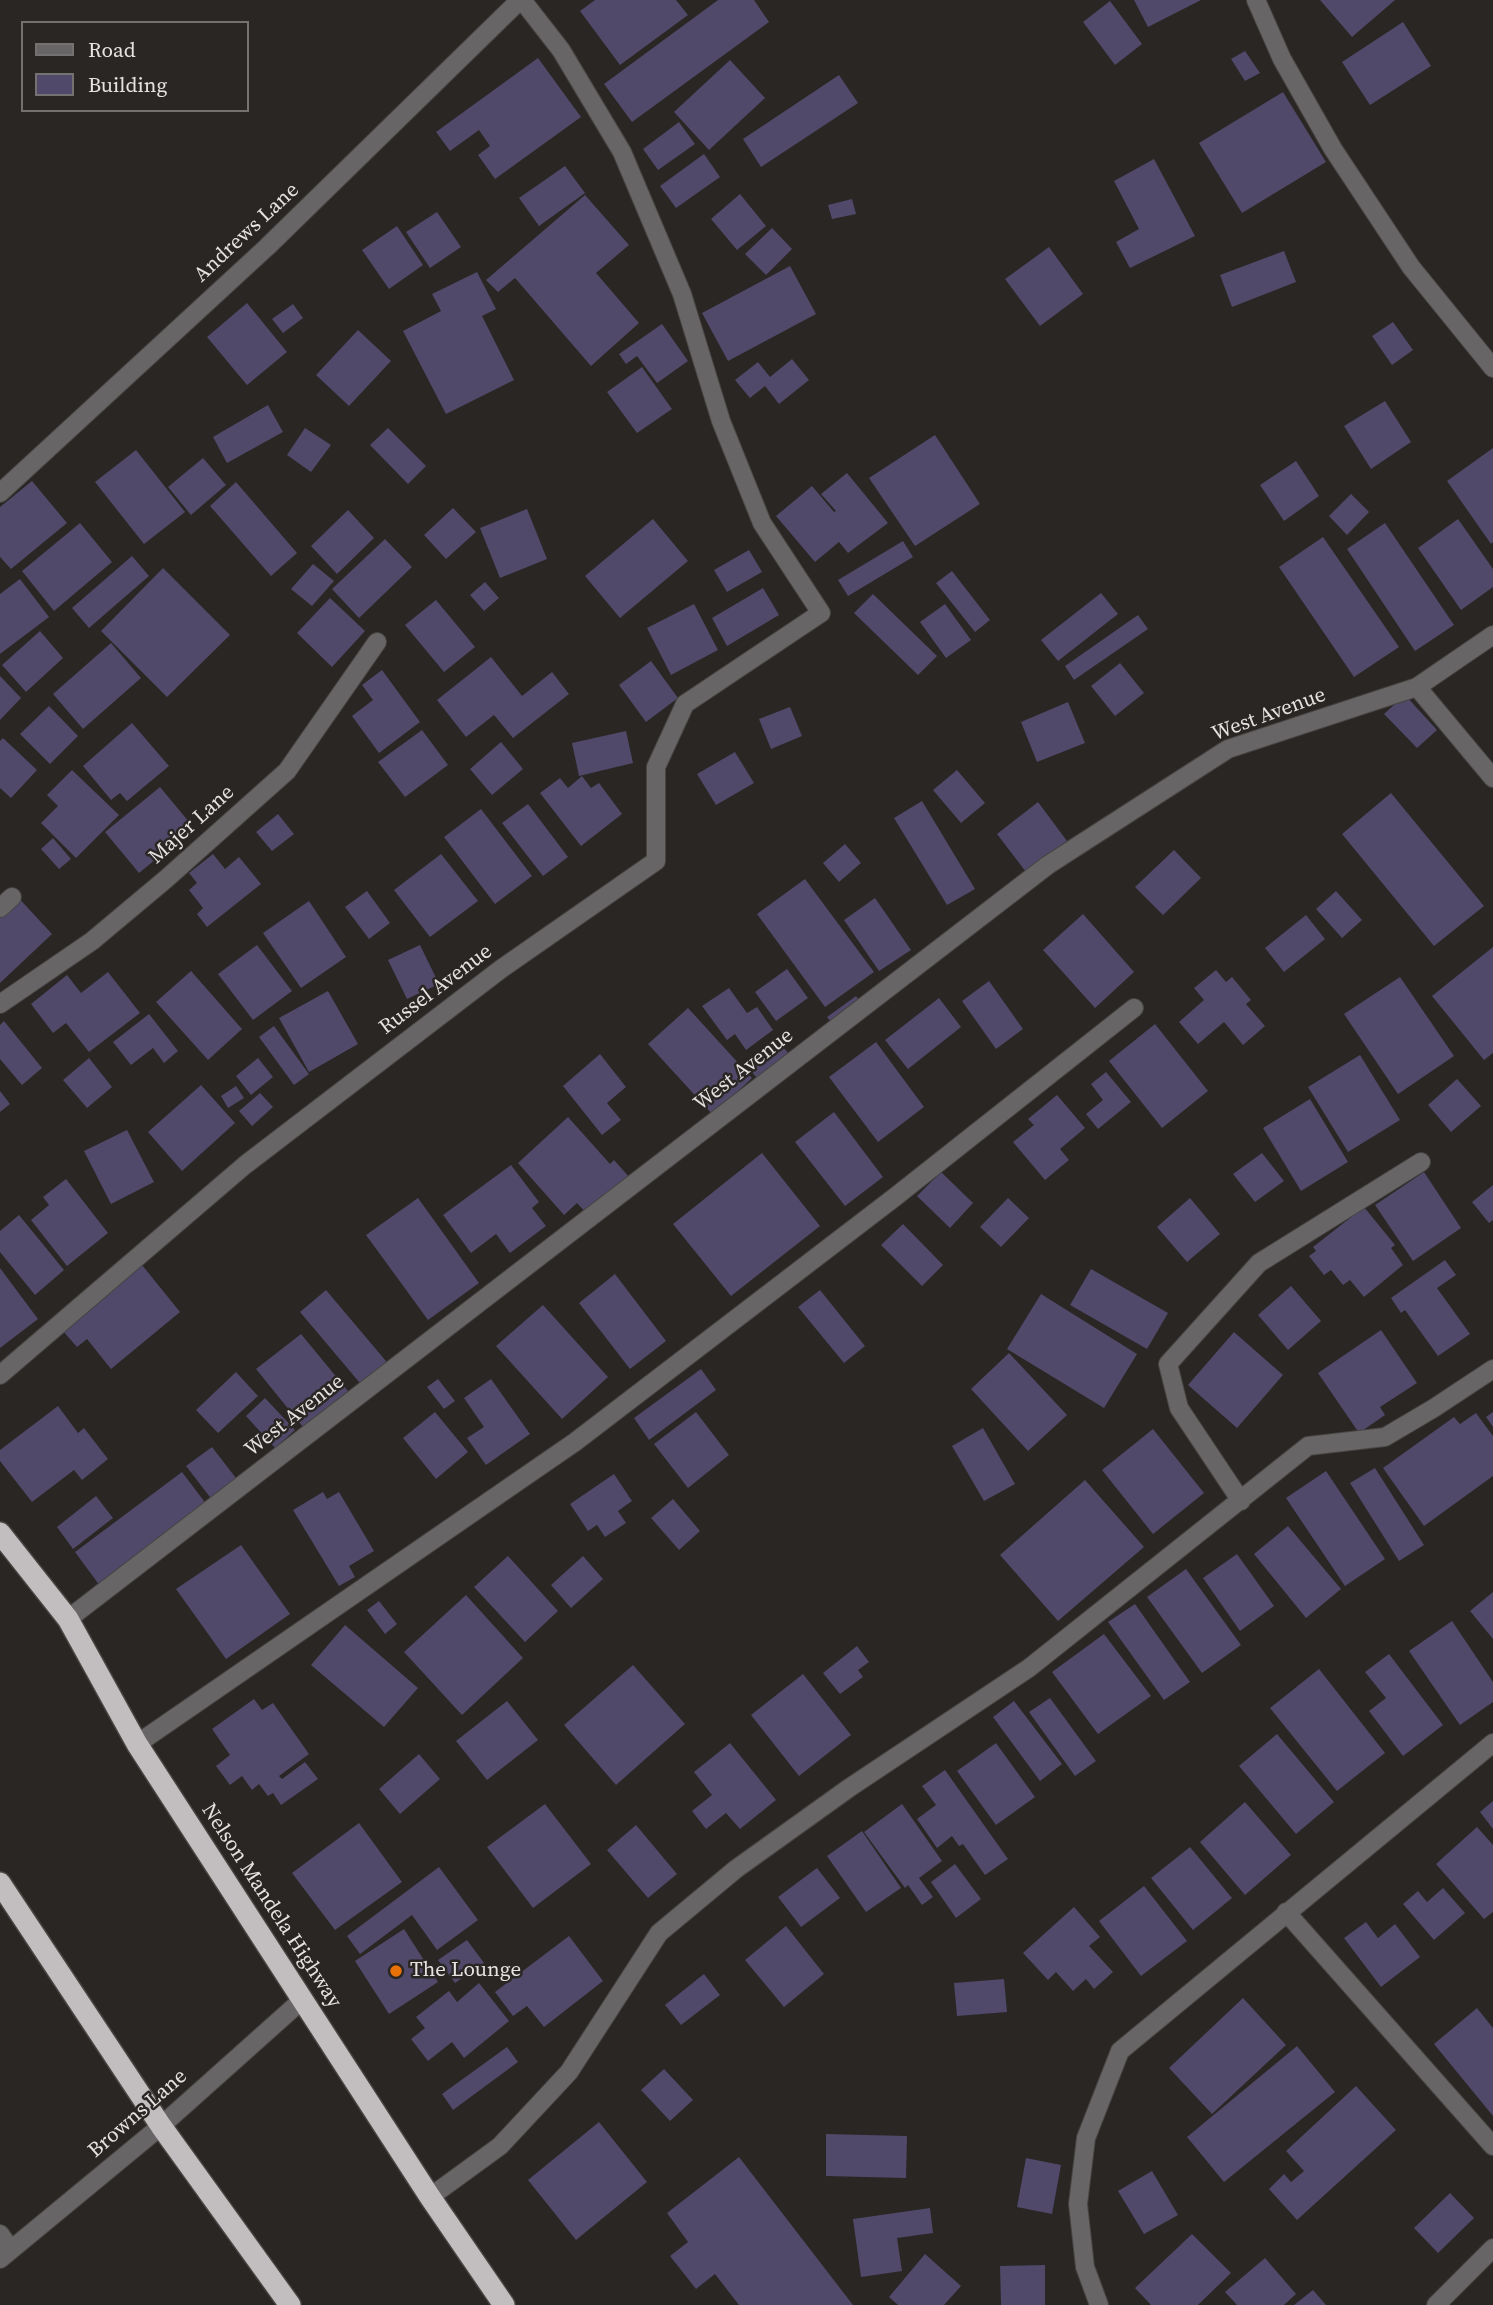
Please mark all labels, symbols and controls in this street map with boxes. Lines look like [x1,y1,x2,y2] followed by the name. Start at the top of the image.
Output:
[21,21,248,112] legend
[88,35,136,64] text: Road
[88,70,167,99] text: Building
[189,178,305,288] street label: Andrews Lane
[1209,683,1329,747] street label: West Avenue
[144,780,240,870] street label: Majer Lane
[375,939,497,1041] street label: Russel Avenue
[689,1023,799,1117] street label: West Avenue
[240,1369,350,1463] street label: West Avenue
[195,1799,347,2013] street label: Nelson Mandela Highway
[410,1958,521,1984] place label: The Lounge
[388,1963,404,1979] marker: The Lounge
[83,2064,193,2164] street label: Browns Lane

